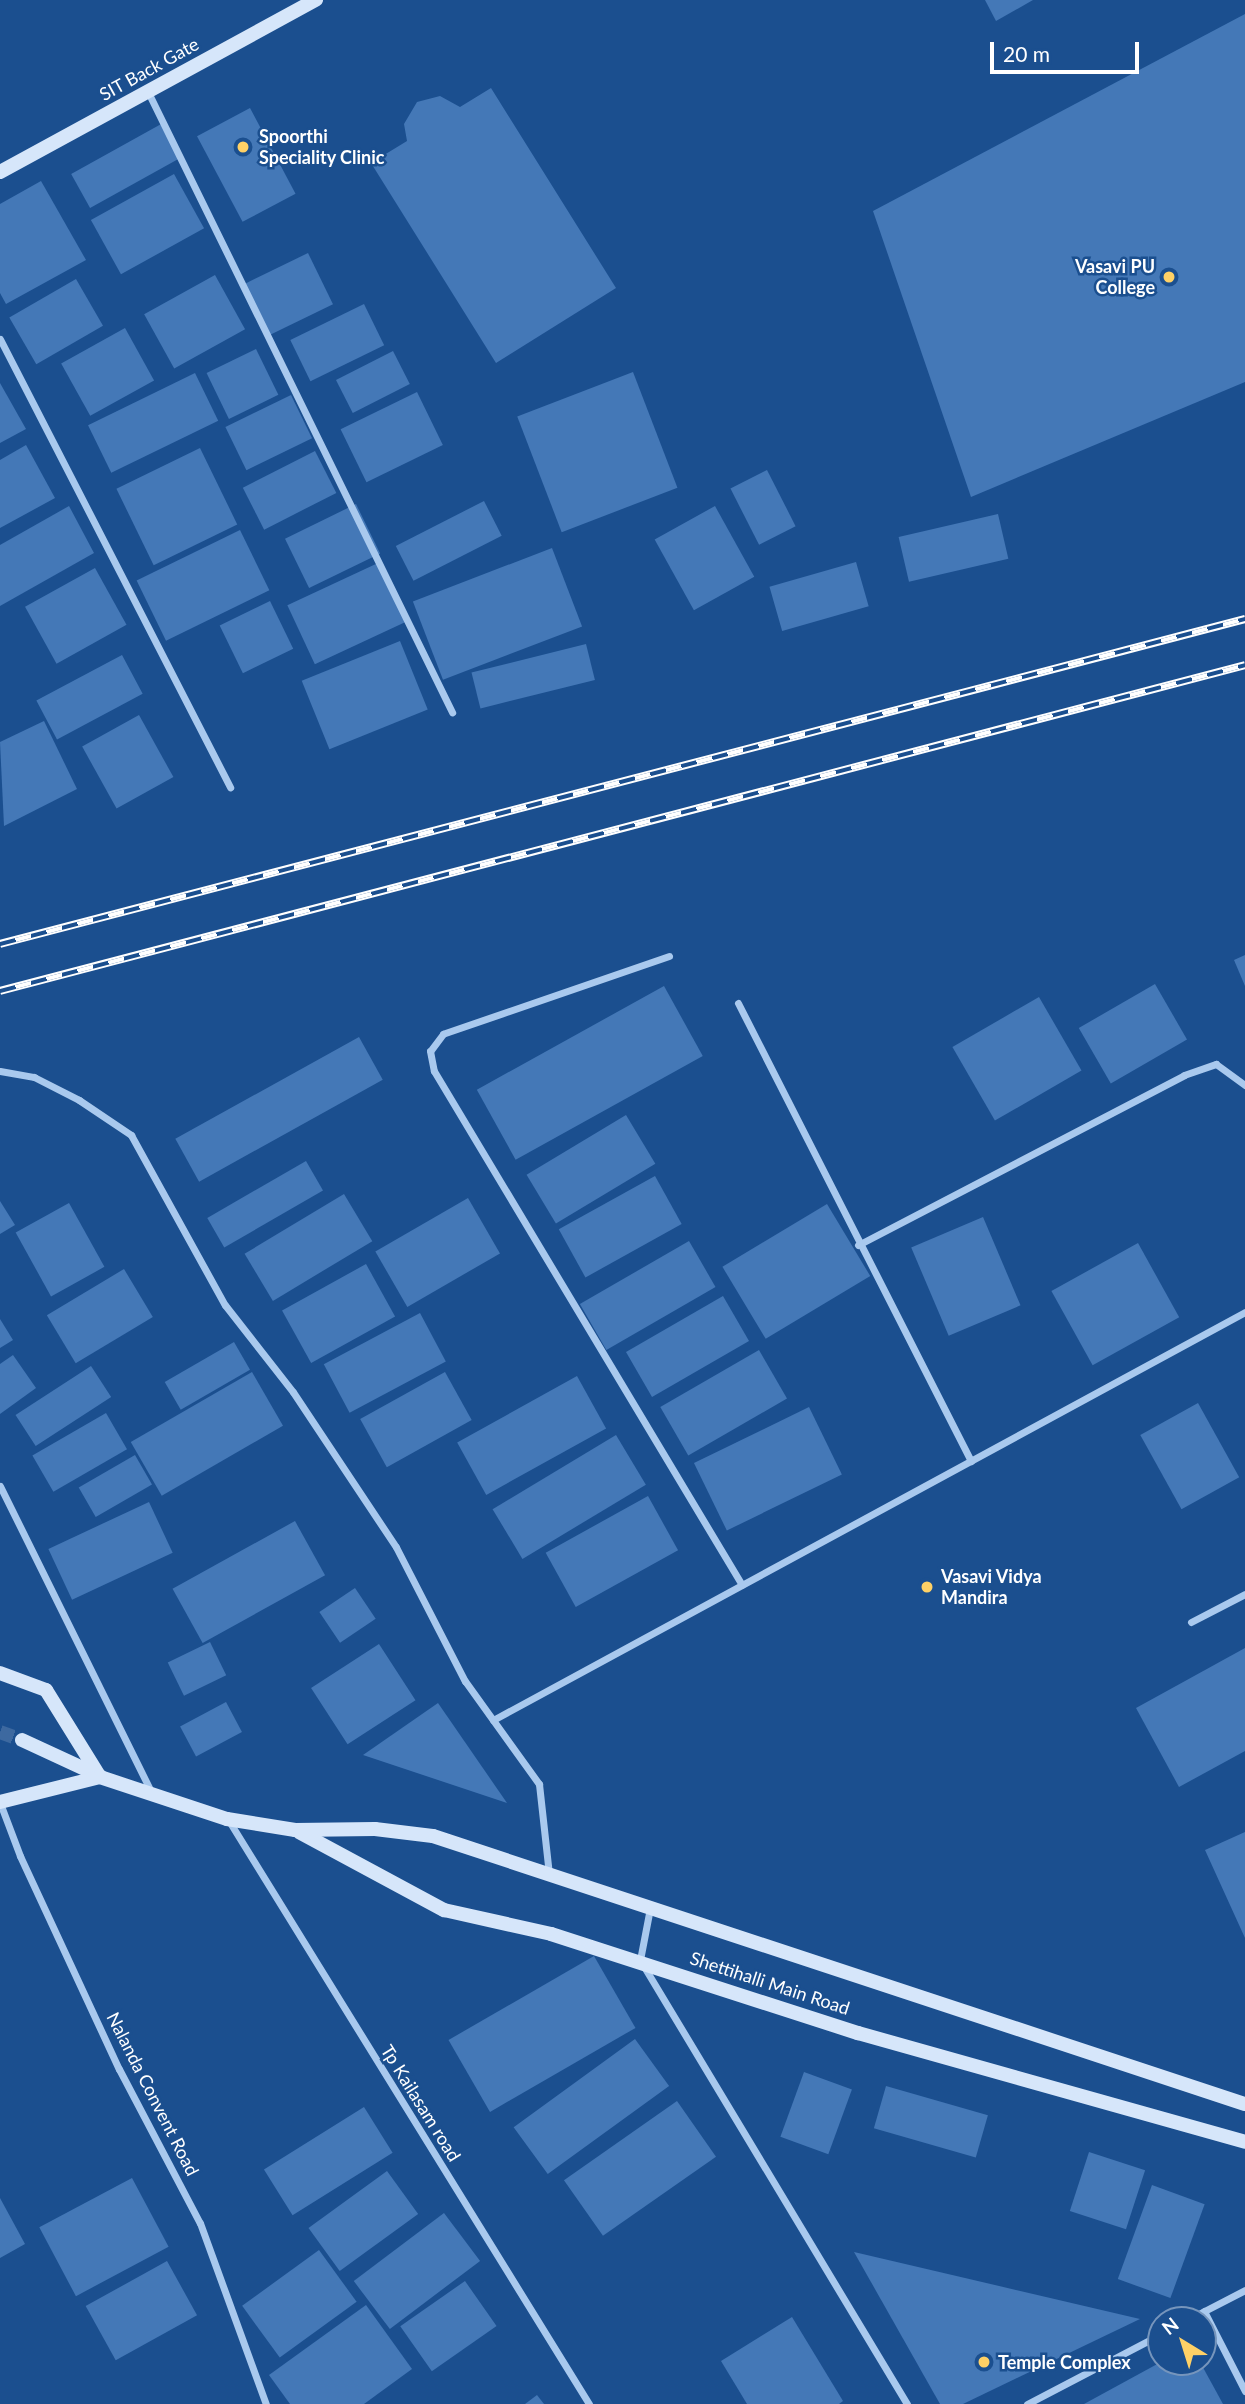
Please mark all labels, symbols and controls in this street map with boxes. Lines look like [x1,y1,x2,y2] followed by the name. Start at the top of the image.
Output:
[993,28,1142,72] scale bar
[95,33,203,105] street label: SIT Back Gate
[1003,41,1050,66] text: 20 m
[259,126,385,168] place label: Spoorthi Speciality Clinic
[233,137,253,157] marker: Spoorthi Speciality Clinic
[1075,256,1155,298] place label: Vasavi PU College
[1161,269,1177,285] marker: Vasavi PU College
[941,1566,1042,1608] place label: Vasavi Vidya Mandira
[919,1579,935,1595] marker: Vasavi Vidya Mandira
[687,1947,853,2019] street label: Shettihalli Main Road
[102,2009,204,2179] street label: Nalanda Convent Road
[377,2041,465,2165] street label: Tp Kailasam road
[1147,2306,1217,2376] north arrow
[1157,2312,1183,2339] text: N
[998,2351,1131,2373] place label: Temple Complex
[976,2354,992,2370] marker: Temple Complex

